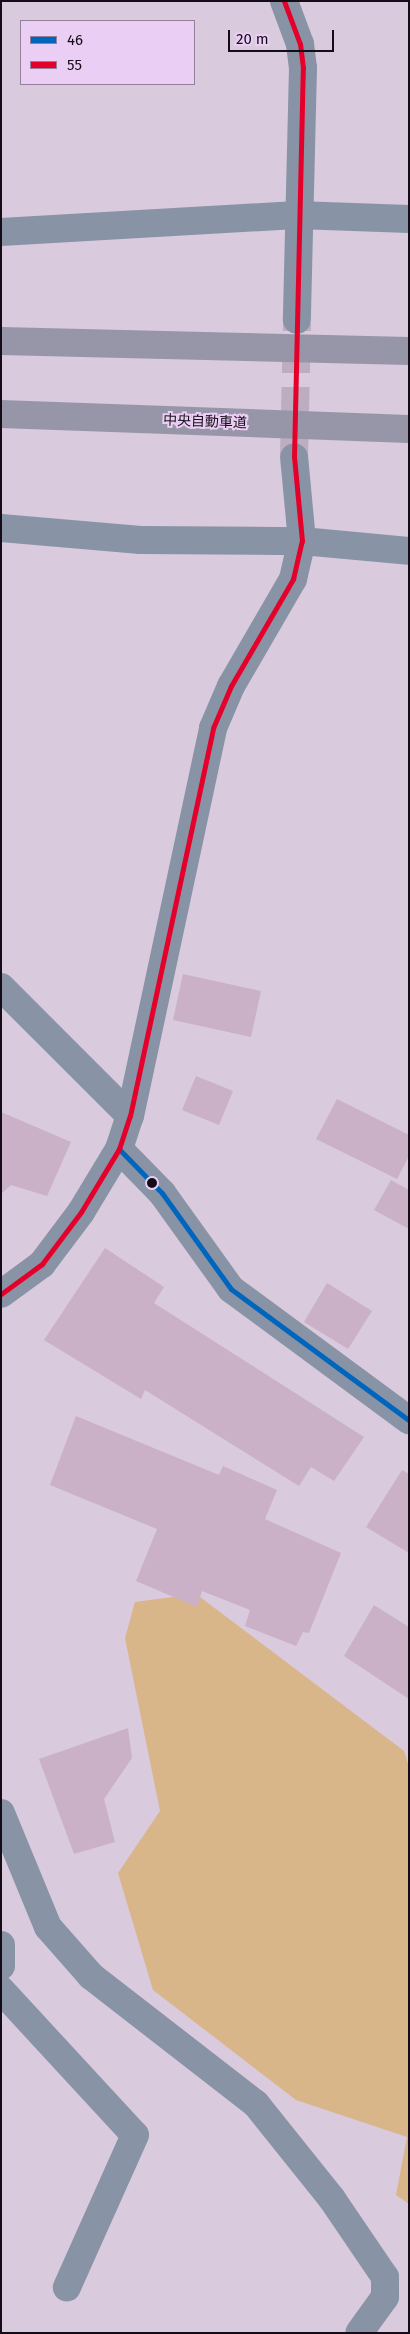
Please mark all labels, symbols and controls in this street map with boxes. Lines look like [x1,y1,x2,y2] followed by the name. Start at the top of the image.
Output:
[20,20,195,85] legend
[230,20,336,52] scale bar
[236,30,269,48] text: 20 m
[67,31,83,49] text: 46
[67,56,82,74] text: 55
[163,412,247,432] street label: 中央自動車道
[147,1178,157,1188] unlabelled marker

